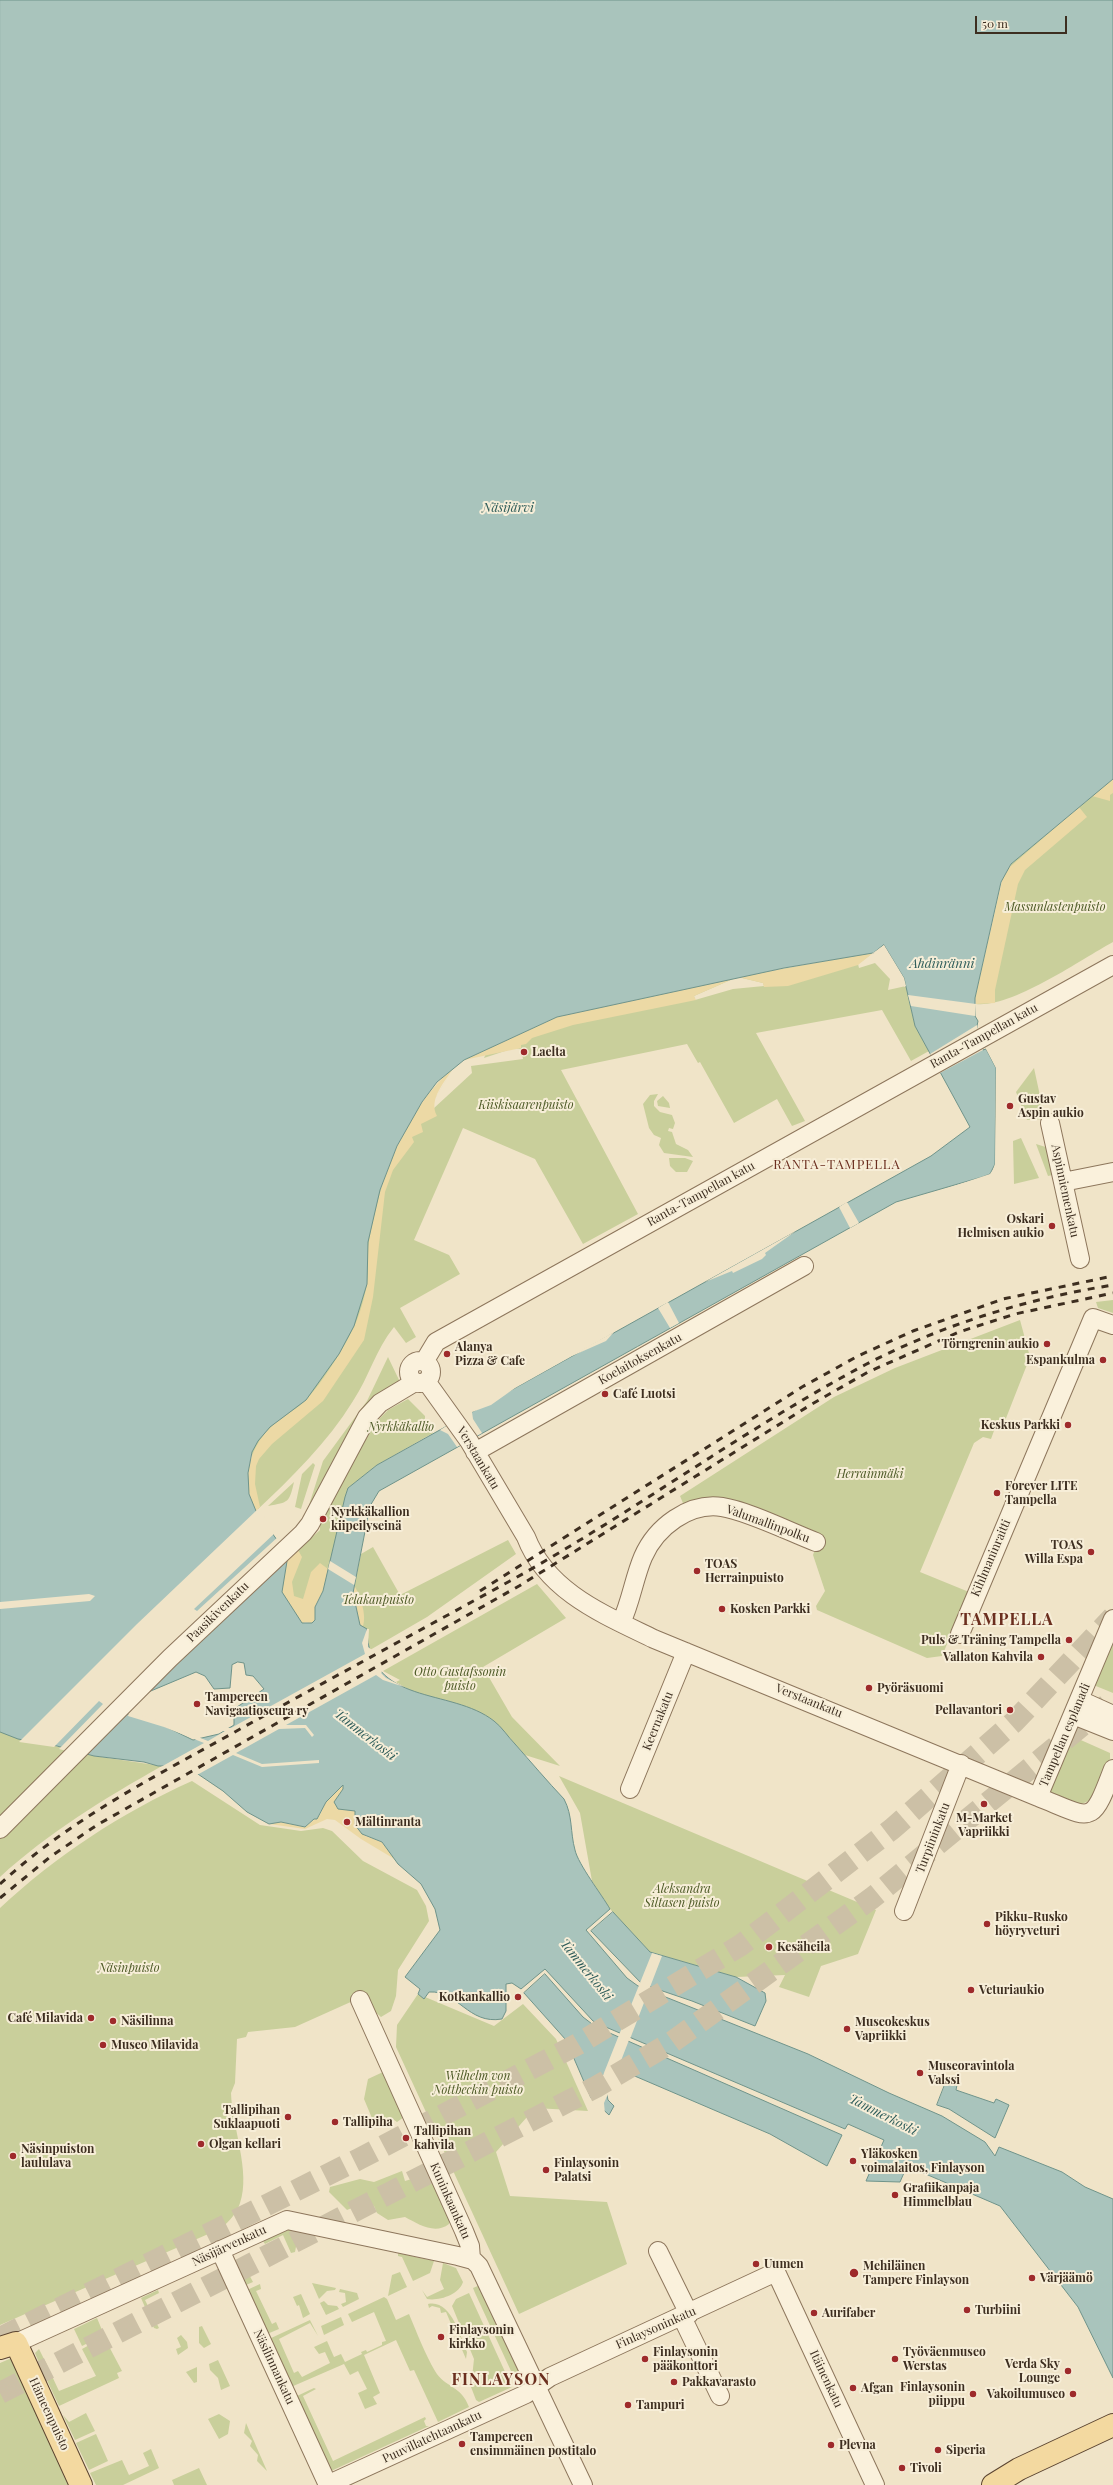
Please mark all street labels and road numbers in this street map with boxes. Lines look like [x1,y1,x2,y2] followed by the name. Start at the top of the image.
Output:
[928,1000,1040,1072] street label: Ranta-Tampellan katu
[1048,1143,1082,1239] street label: Aspinniemenkatu
[645,1158,757,1230] street label: Ranta-Tampellan katu
[596,1330,684,1388] street label: Koelaitoksenkatu
[454,1424,502,1492] street label: Verstaankatu
[724,1502,812,1546] street label: Valumallinpolku
[968,1517,1014,1599] street label: Kihlmaninraitti
[184,1579,252,1645] street label: Paasikivenkatu
[774,1681,844,1721] street label: Verstaankatu
[1037,1681,1093,1789] street label: Tampellan esplanadi
[640,1689,676,1753] street label: Keernakatu
[913,1801,953,1875] street label: Turpiininkatu
[427,2161,473,2241] street label: Kuninkaankatu
[190,2223,268,2269] street label: Näsijärvenkatu
[614,2304,698,2352] street label: Finlaysoninkatu
[250,2327,298,2407] street label: Näsilinnankatu
[806,2348,846,2410] street label: Itäinenkatu
[26,2375,72,2453] street label: Hämeenpuisto
[380,2408,484,2466] street label: Puuvillatehtaankatu

